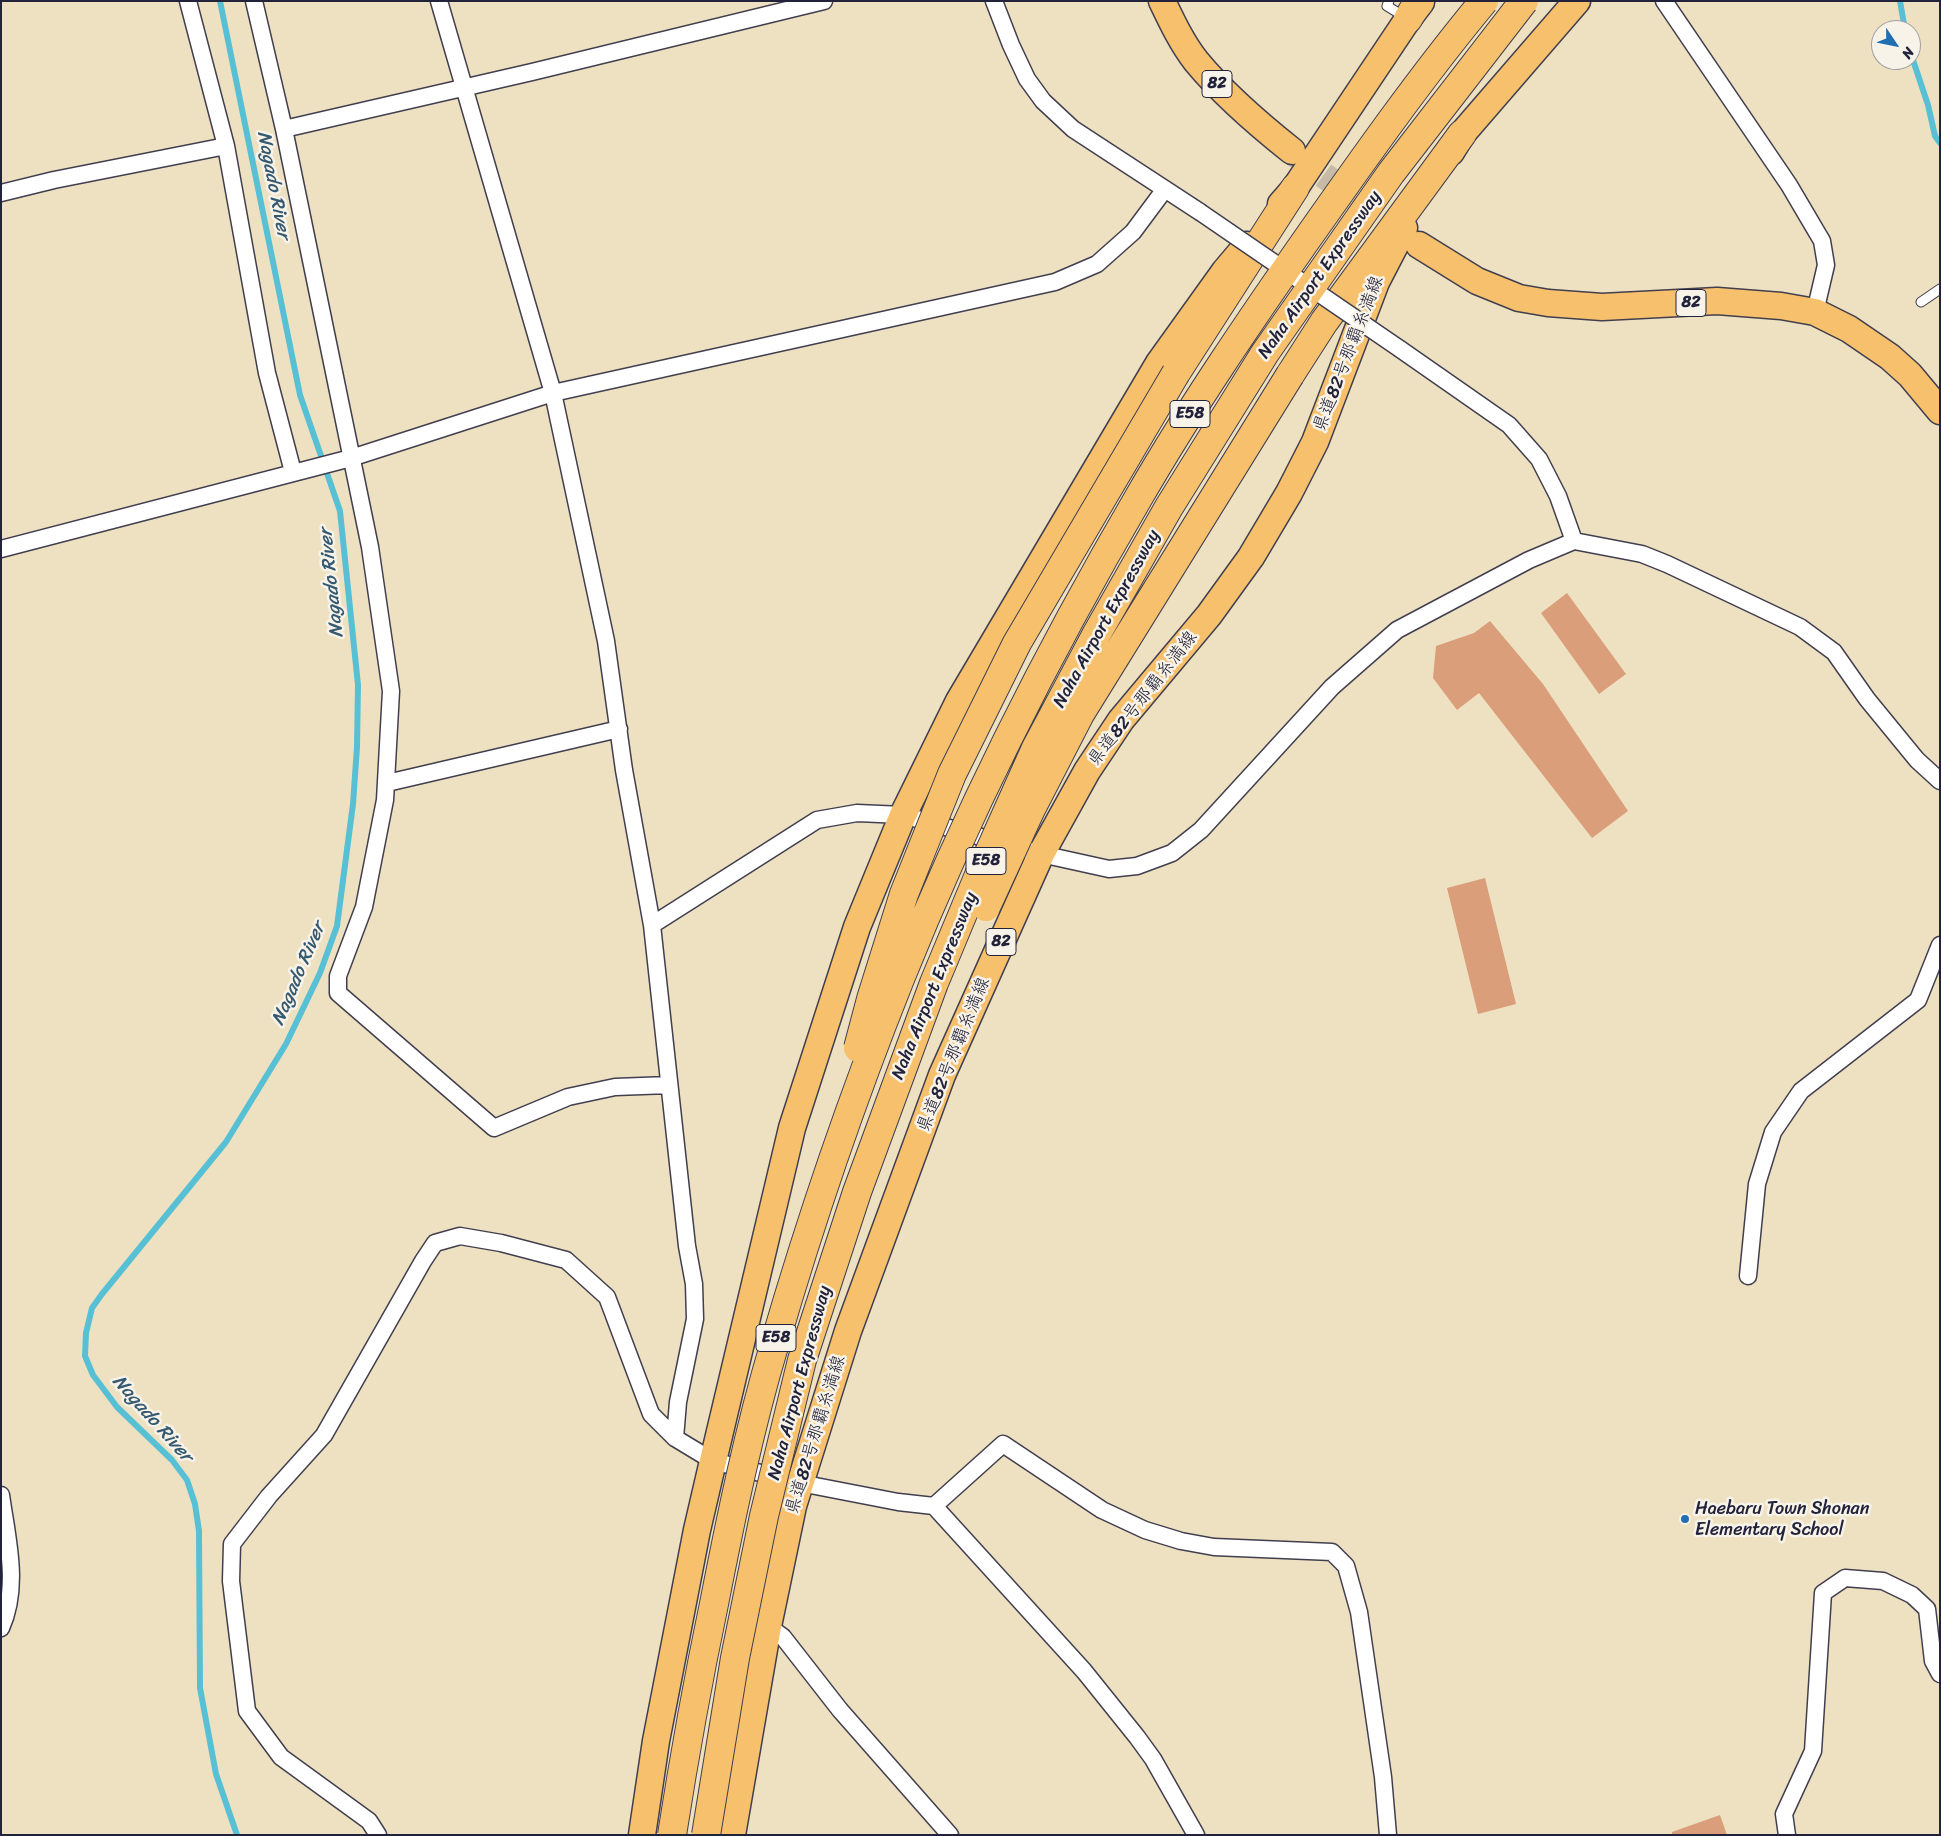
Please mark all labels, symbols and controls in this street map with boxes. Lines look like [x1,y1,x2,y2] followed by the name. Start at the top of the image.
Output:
[1871,20,1921,70] north arrow
[1895,42,1921,64] text: N
[1202,70,1232,98] road number: 82
[251,129,295,241] water label: Nagado River
[1254,187,1386,363] street label: Naha Airport Expressway
[1309,273,1389,435] street label: 県道82号那覇糸満線
[1676,290,1706,316] road number: 82
[1170,400,1210,428] road number: E58
[1049,526,1165,712] street label: Naha Airport Expressway
[315,527,349,639] water label: Nagado River
[1084,627,1202,771] street label: 県道82号那覇糸満線
[966,848,1006,874] road number: E58
[888,889,982,1083] street label: Naha Airport Expressway
[267,919,331,1029] water label: Nagado River
[986,929,1016,956] road number: 82
[913,974,995,1136] street label: 県道82号那覇糸満線
[764,1284,836,1482] street label: Naha Airport Expressway
[756,1325,796,1352] road number: E58
[782,1353,850,1517] street label: 県道82号那覇糸満線
[107,1371,197,1467] water label: Nagado River
[1695,1498,1869,1540] place label: Haebaru Town Shonan Elementary School
[1679,1513,1691,1525] marker: Haebaru Town Shonan Elementary School

